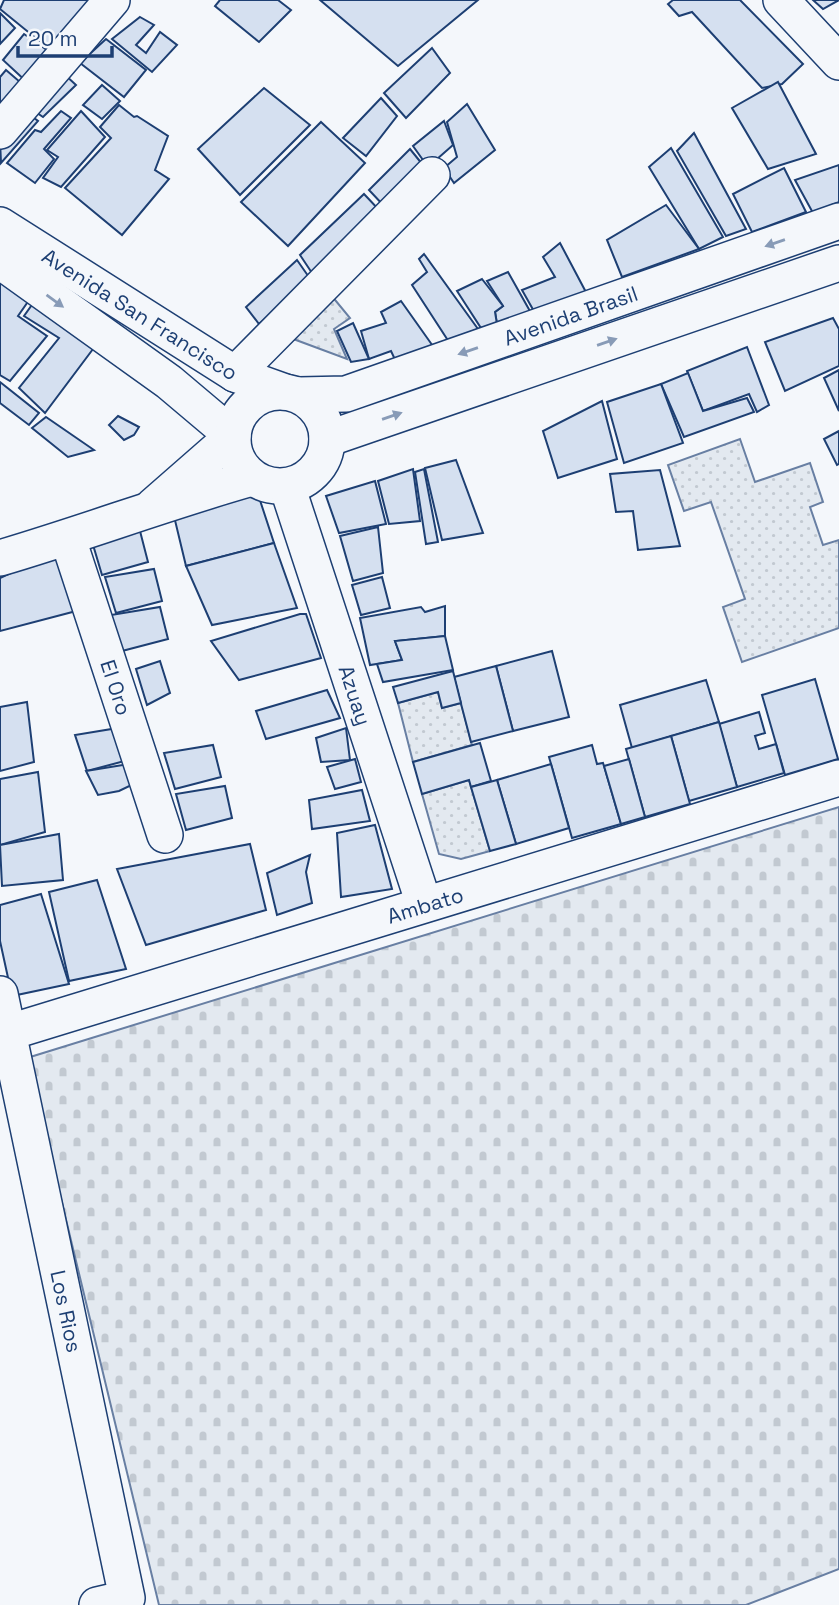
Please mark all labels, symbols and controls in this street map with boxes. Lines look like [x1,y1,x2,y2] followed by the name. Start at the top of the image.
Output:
[18,14,112,58] scale bar
[28,25,78,52] text: 20 m
[764,238,785,249] one-way arrow
[37,242,243,386] street label: Avenida San Francisco
[500,279,641,351] street label: Avenida Brasil
[46,294,64,308] one-way arrow
[596,336,617,347] one-way arrow
[457,346,478,357] one-way arrow
[381,410,402,421] one-way arrow
[95,656,138,719] street label: El Oro
[333,662,378,729] street label: Azuay
[383,880,466,929] street label: Ambato
[45,1268,88,1355] street label: Los Rios

